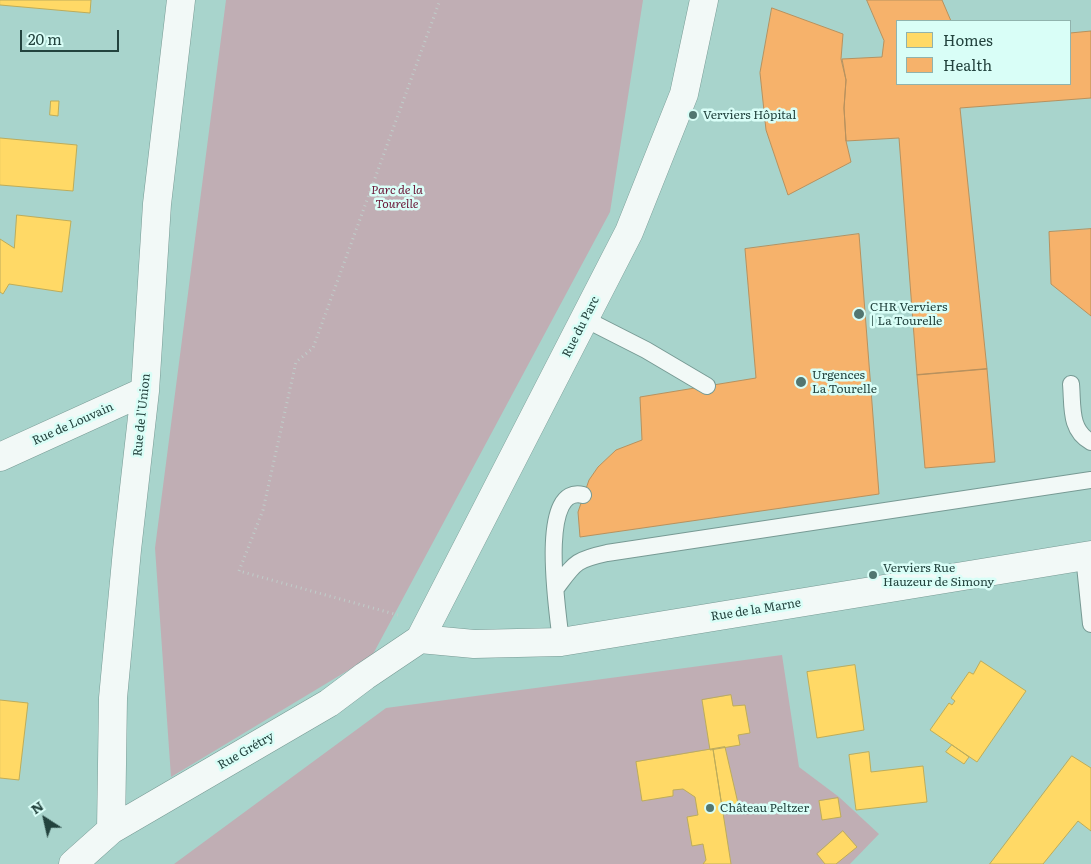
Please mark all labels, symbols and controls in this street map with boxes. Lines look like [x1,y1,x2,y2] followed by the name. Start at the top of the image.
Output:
[22,20,121,52] scale bar
[896,20,1071,85] legend
[28,27,62,50] text: 20 m
[943,28,993,51] text: Homes
[943,53,992,76] text: Health
[703,108,796,122] place label: Verviers Hôpital
[687,109,699,121] marker: Verviers Hôpital
[371,183,423,211] park label: Parc de la Tourelle
[559,294,603,360] street label: Rue du Parc
[870,300,947,328] place label: CHR Verviers | La Tourelle
[852,307,866,321] marker: CHR Verviers | La Tourelle
[812,368,877,396] place label: Urgences La Tourelle
[130,373,154,457] street label: Rue de l'Union
[794,375,808,389] marker: Urgences La Tourelle
[30,400,116,448] street label: Rue de Louvain
[883,561,994,589] place label: Verviers Rue Hauzeur de Simony
[867,569,879,581] marker: Verviers Rue Hauzeur de Simony
[710,596,802,624] street label: Rue de la Marne
[215,729,277,773] street label: Rue Grétry
[20,794,70,844] north arrow
[26,795,47,818] text: N
[720,801,809,815] place label: Château Peltzer
[704,802,716,814] marker: Château Peltzer

